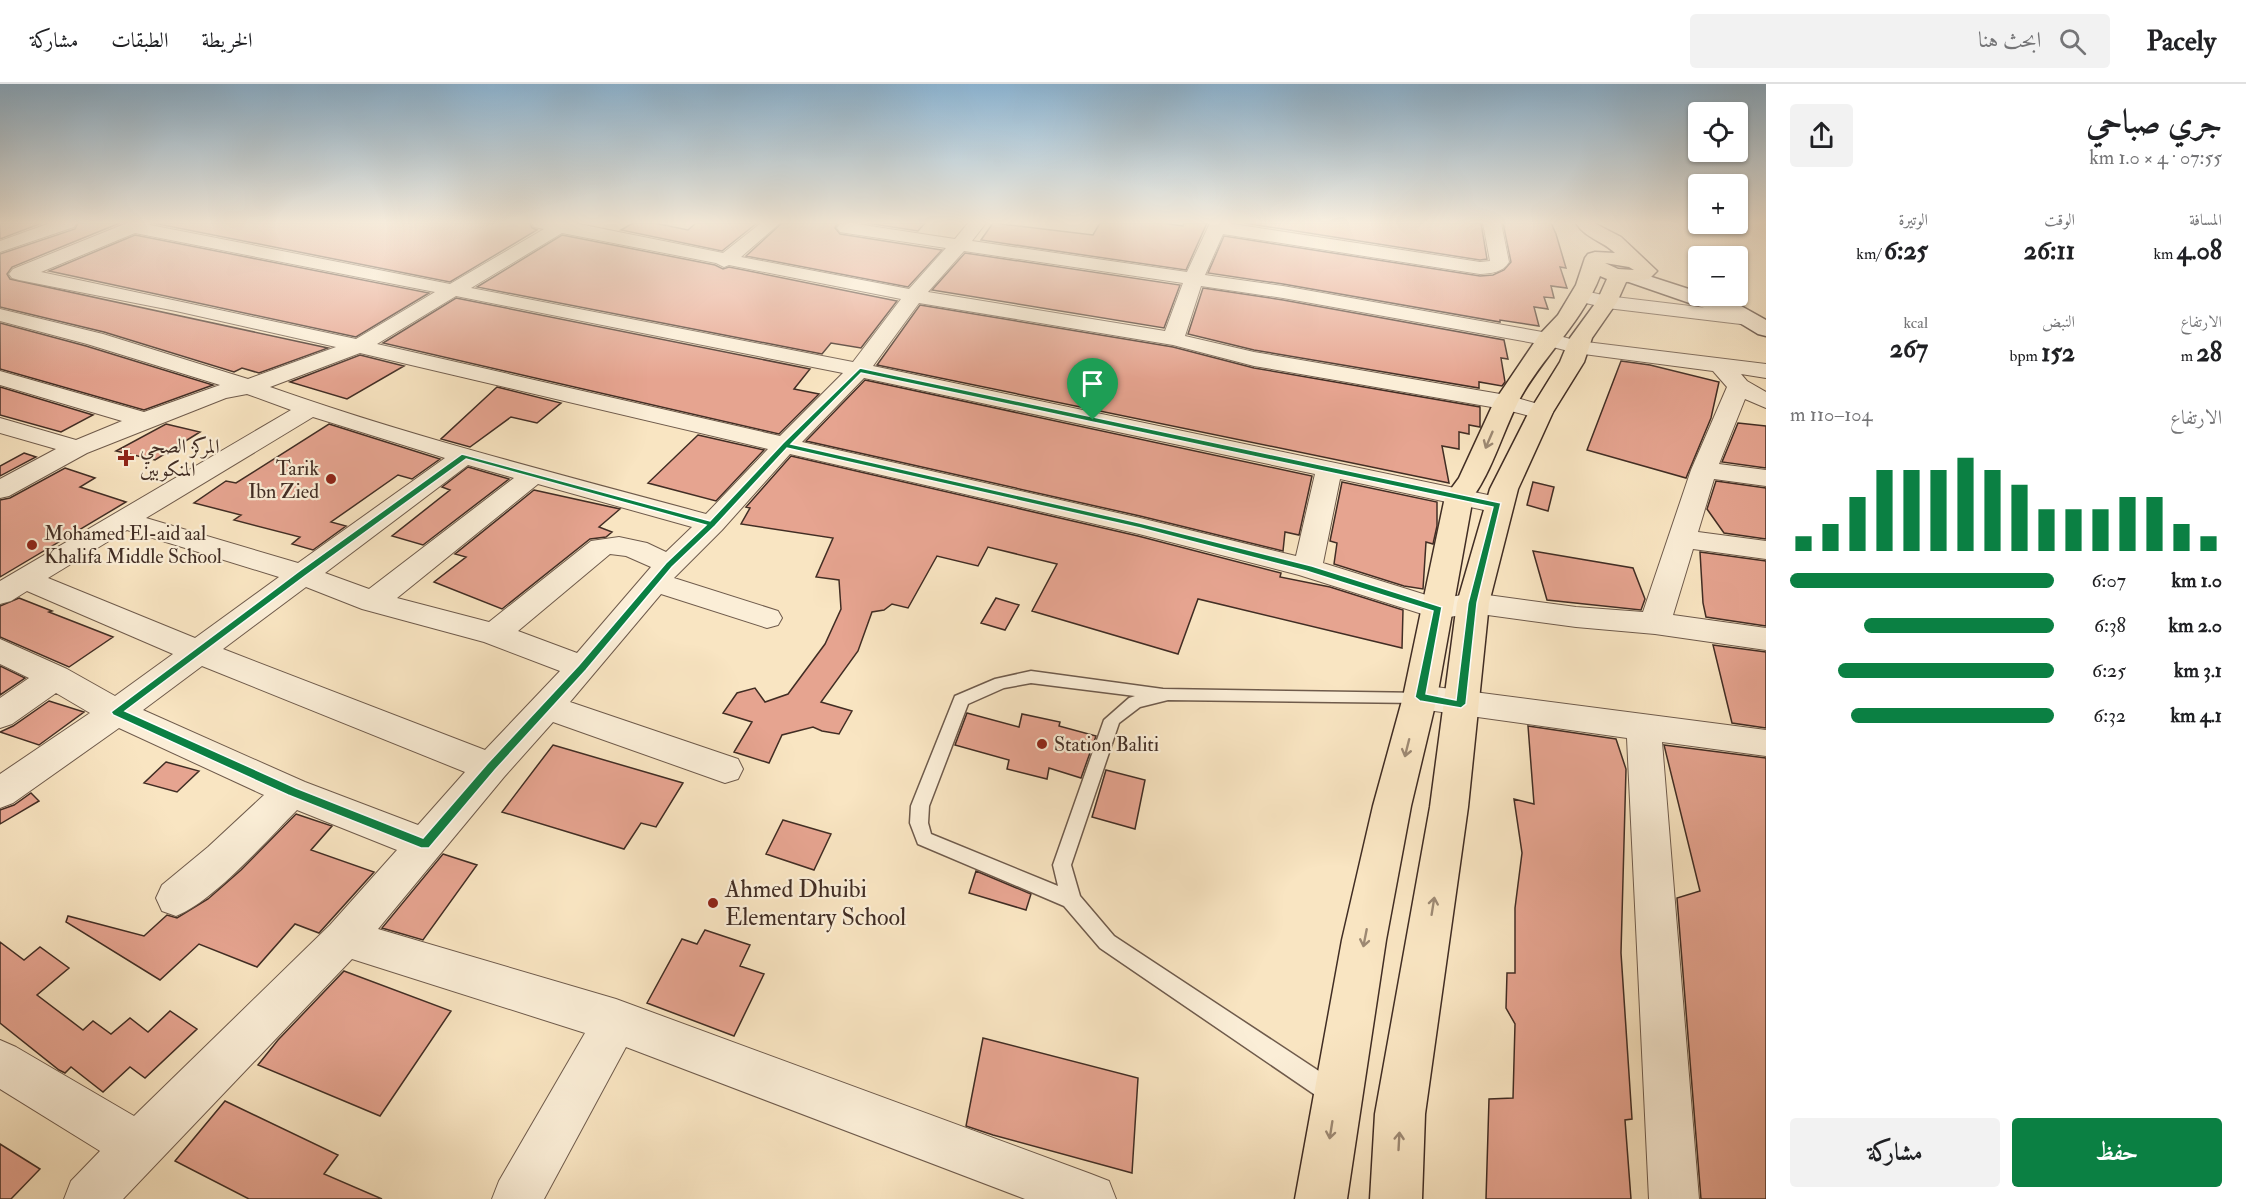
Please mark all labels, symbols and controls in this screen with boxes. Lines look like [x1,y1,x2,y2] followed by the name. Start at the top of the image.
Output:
[1690,14,2110,68] search box
[2146,24,2216,59] text: Pacely
[2056,25,2089,58] icon: search
[1978,26,2041,54] text: ابحث هنا
[30,27,78,54] text: مشاركة
[111,27,168,54] text: الطبقات
[201,27,253,54] text: الخريطة
[1688,102,1748,306] map controls
[1688,102,1748,162] button: locate
[2086,102,2222,143] text: جري صباحي
[1790,104,1853,167] button: share
[2089,145,2222,170] text: 07:55 · 4 × 1.0 km
[1688,174,1748,234] button: +
[1898,210,1928,230] text: الوتيرة
[2044,210,2075,230] text: الوقت
[2189,210,2222,230] text: المسافة
[1884,235,1928,267] text: 6:25
[2024,235,2075,267] text: 26:11
[2177,235,2222,267] text: 4.08
[1856,244,1884,264] text: /km
[2153,244,2177,264] text: km
[1688,246,1748,306] button: −
[2042,312,2075,332] text: النبض
[2180,312,2222,332] text: الارتفاع
[1903,313,1928,333] text: kcal
[1890,333,1928,365] text: 267
[2041,337,2075,369] text: 152
[2197,337,2222,369] text: 28
[2010,346,2041,366] text: bpm
[2181,346,2197,366] text: m
[1067,358,1118,420] pin
[1076,367,1109,400] icon: arrive
[1790,402,1872,427] text: 104–110 m
[2170,405,2222,430] text: الارتفاع
[1483,431,1495,449] one-way arrow
[140,434,220,482] place label: المركز الصحي المنكوبين
[117,449,135,467] marker: المركز الصحي المنكوبين
[248,456,319,504] place label: Tarik Ibn Zied
[324,472,338,486] marker: Tarik Ibn Zied
[44,521,222,569] place label: Mohamed El-aid aal Khalifa Middle School
[25,538,39,552] marker: Mohamed El-aid aal Khalifa Middle School
[2092,568,2126,593] text: 6:07
[2171,568,2222,593] text: 1.0 km
[2094,613,2126,638] text: 6:38
[2168,613,2222,638] text: 2.0 km
[2092,658,2126,683] text: 6:25
[2174,658,2222,683] text: 3.1 km
[2093,703,2126,728] text: 6:32
[2171,703,2222,728] text: 4.1 km
[1054,732,1159,757] place label: Station Baliti
[1035,737,1049,751] marker: Station Baliti
[1401,738,1412,757] one-way arrow
[724,874,906,933] place label: Ahmed Dhuibi Elementary School
[706,896,720,910] marker: Ahmed Dhuibi Elementary School
[1428,897,1439,917] one-way arrow
[1359,928,1370,947] one-way arrow
[1790,1118,2000,1187] button: مشاركة
[2012,1118,2222,1187] button: حفظ
[1326,1120,1337,1139] one-way arrow
[1394,1131,1405,1151] one-way arrow

